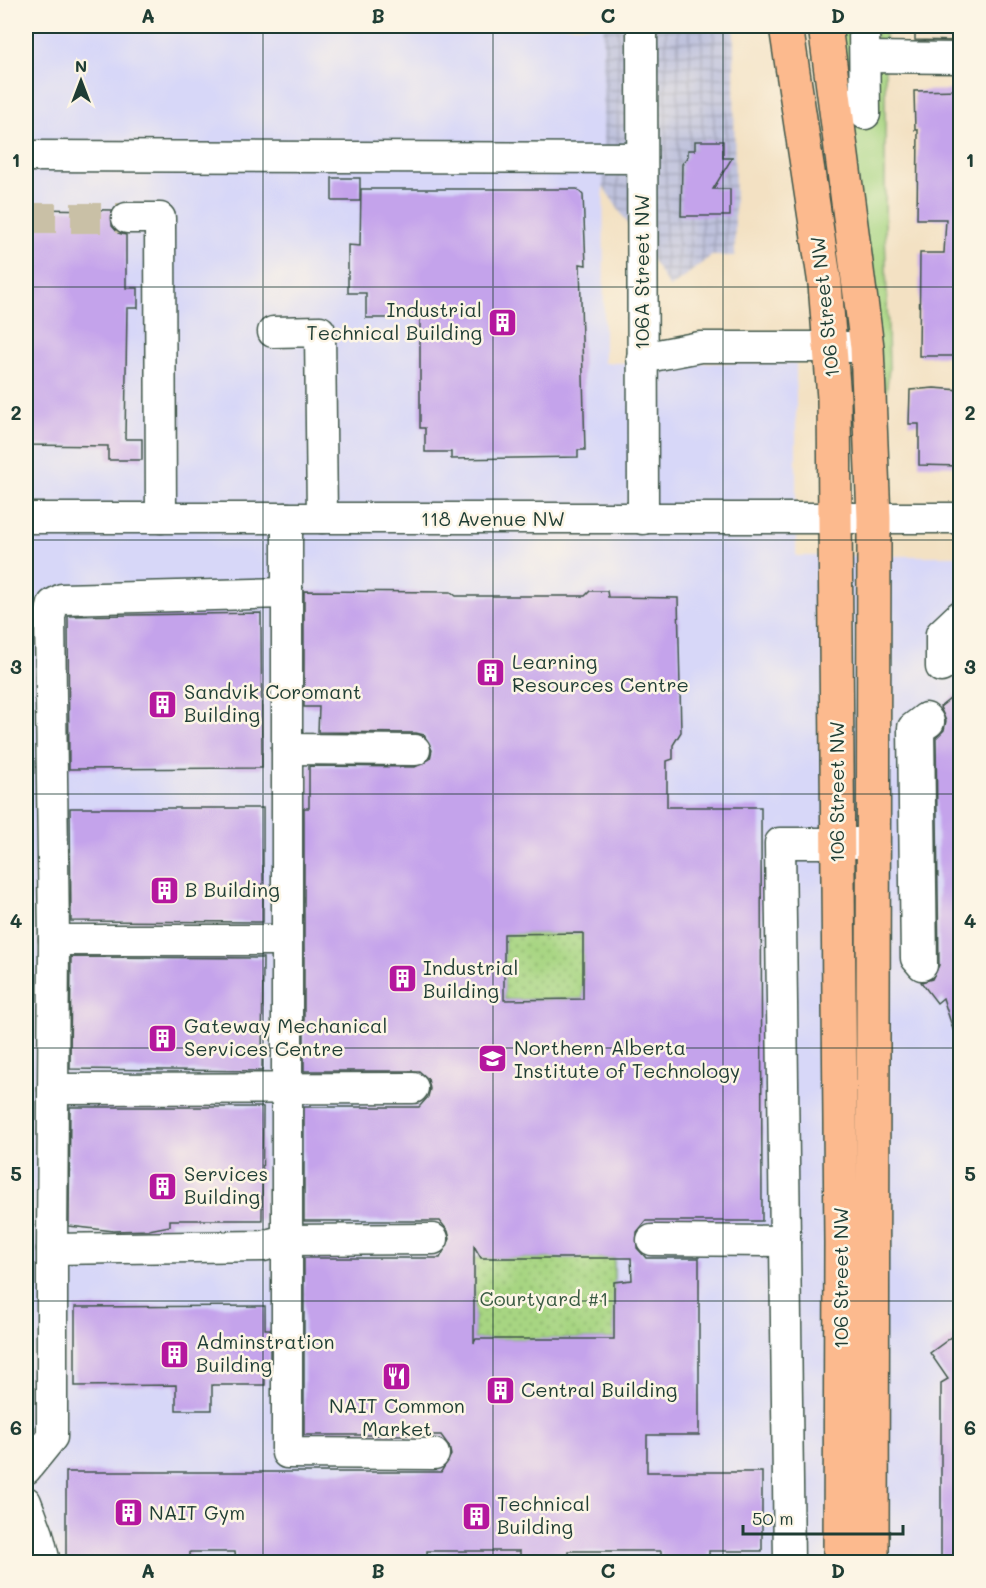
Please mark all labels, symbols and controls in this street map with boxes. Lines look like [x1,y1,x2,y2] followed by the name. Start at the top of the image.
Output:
[141,2,155,28] text: A
[371,2,385,28] text: B
[601,2,616,28] text: C
[831,2,845,28] text: D
[51,51,111,111] north arrow
[75,55,87,76] text: N
[12,146,20,172] text: 1
[966,146,974,172] text: 1
[628,194,654,350] street label: 106A Street NW
[804,235,844,379] street label: 106 Street NW
[307,296,482,345] place label: Industrial Technical Building
[487,306,519,338] building icon: Industrial Technical Building
[10,399,22,425] text: 2
[964,399,976,425] text: 2
[421,505,565,531] street label: 118 Avenue NW
[512,648,689,697] place label: Learning Resources Centre
[10,653,22,679] text: 3
[964,653,976,679] text: 3
[475,657,507,689] building icon: Learning Resources Centre
[184,678,362,727] place label: Sandvik Coromant Building
[147,688,179,720] building icon: Sandvik Coromant Building
[823,721,849,863] street label: 106 Street NW
[148,874,180,906] building icon: B Building
[185,876,280,902] place label: B Building
[10,907,23,933] text: 4
[964,907,977,933] text: 4
[423,954,519,1003] place label: Industrial Building
[386,963,418,995] building icon: Industrial Building
[184,1012,388,1061] place label: Gateway Mechanical Services Centre
[147,1022,179,1054] building icon: Gateway Mechanical Services Centre
[514,1034,740,1083] place label: Northern Alberta Institute of Technology
[477,1043,509,1075] school or university icon: Northern Alberta Institute of Technology
[10,1160,22,1186] text: 5
[184,1160,268,1209] place label: Services Building
[964,1160,976,1186] text: 5
[147,1170,179,1202] building icon: Services Building
[827,1207,853,1349] street label: 106 Street NW
[479,1285,609,1311] park label: Courtyard #1
[196,1328,335,1377] place label: Adminstration Building
[159,1338,191,1370] building icon: Adminstration Building
[381,1360,413,1392] restaurant icon: NAIT Common Market
[484,1374,516,1406] building icon: Central Building
[521,1376,677,1402] place label: Central Building
[329,1392,465,1441] place label: NAIT Common Market
[10,1414,22,1440] text: 6
[964,1414,976,1440] text: 6
[497,1490,590,1539] place label: Technical Building
[112,1497,144,1529] building icon: NAIT Gym
[743,1498,904,1536] scale bar
[149,1499,245,1525] place label: NAIT Gym
[460,1500,492,1532] building icon: Technical Building
[752,1506,794,1530] text: 50 m
[141,1557,155,1583] text: A
[371,1557,385,1583] text: B
[601,1557,616,1583] text: C
[831,1557,845,1583] text: D

